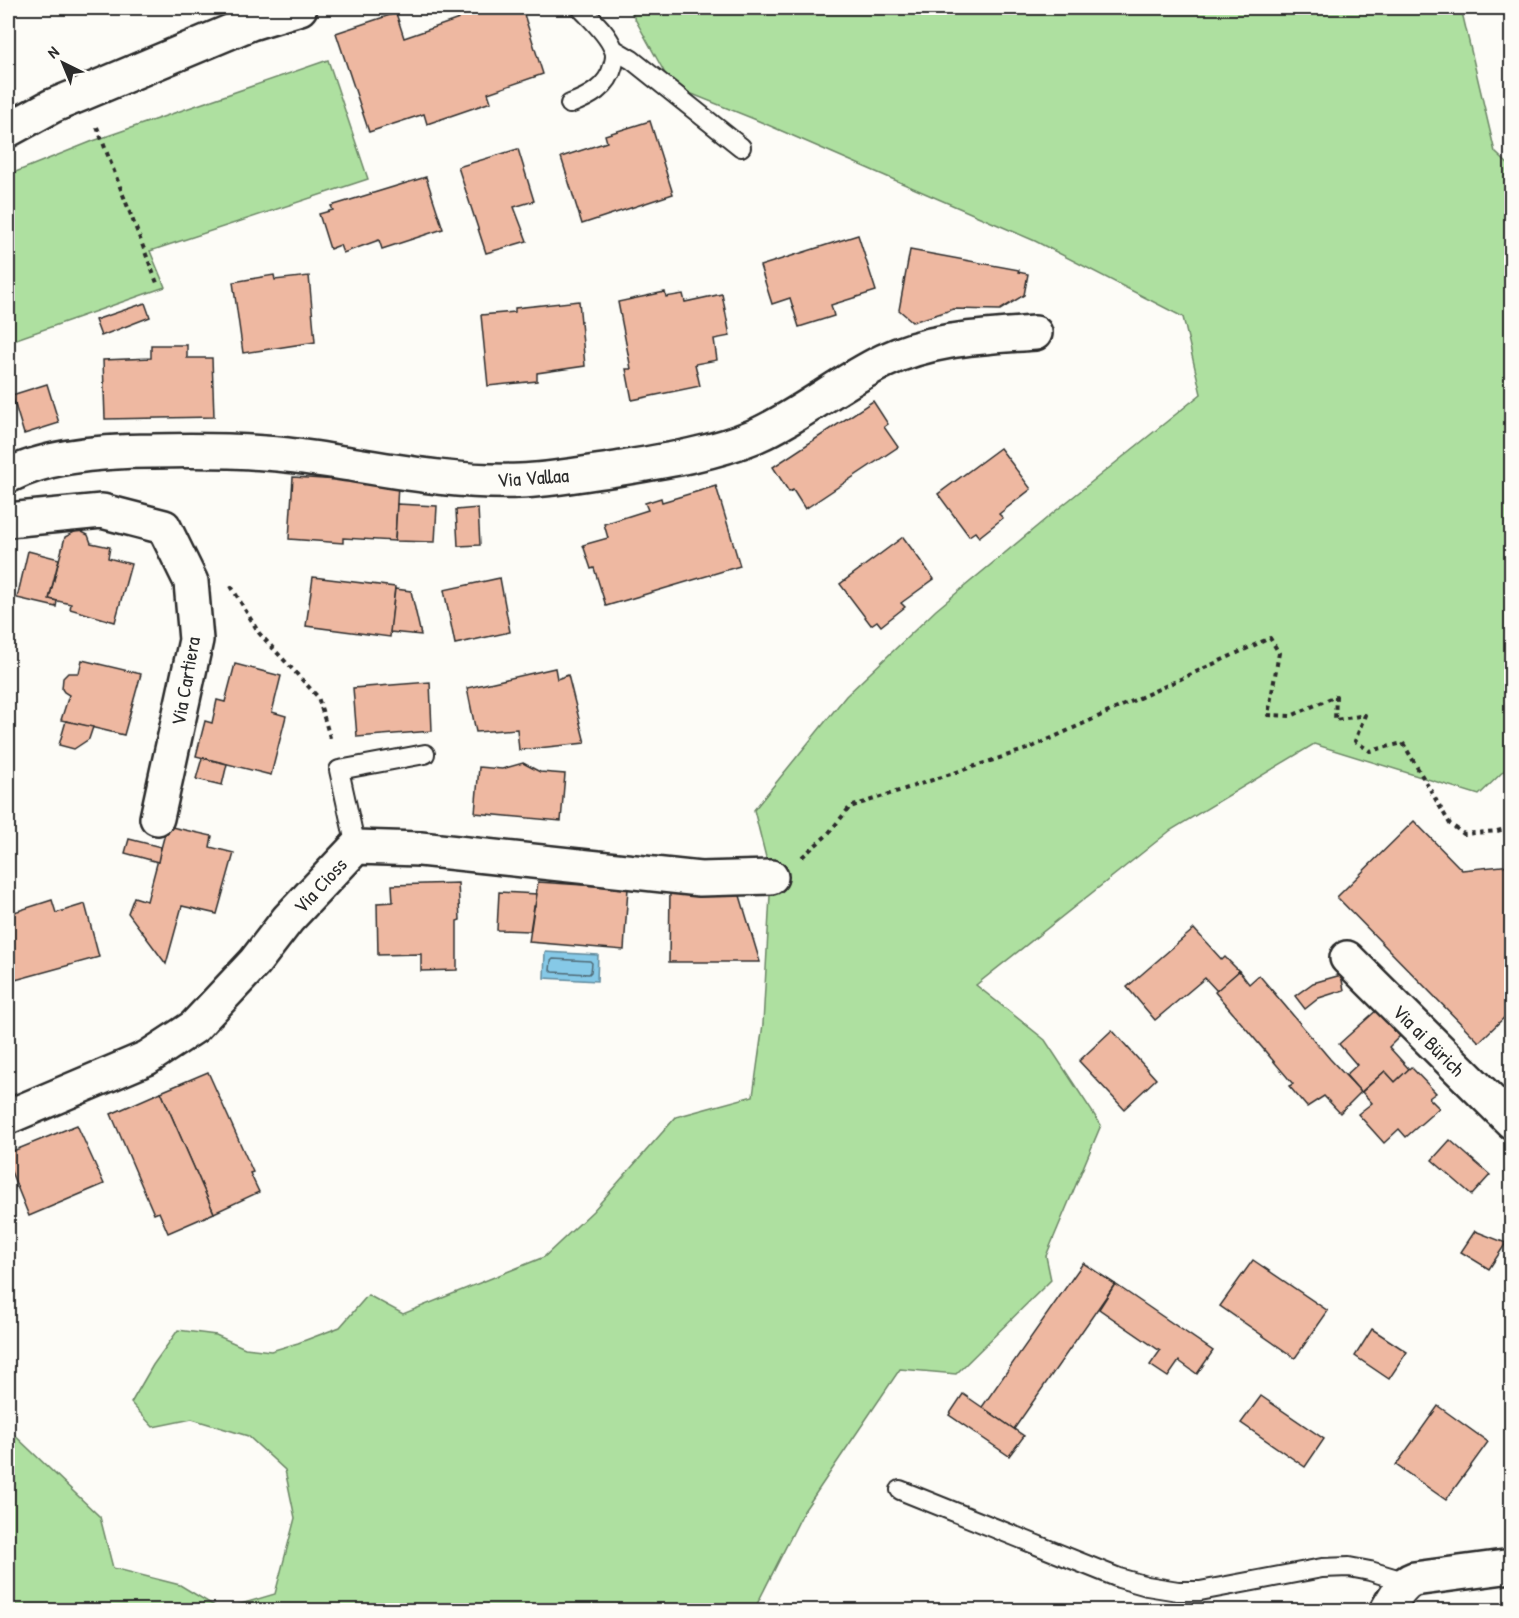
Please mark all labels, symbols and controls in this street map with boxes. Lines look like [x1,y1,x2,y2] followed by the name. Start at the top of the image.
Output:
[33,33,93,93] north arrow
[42,41,64,63] text: N
[496,461,570,493] street label: Via Vallaa
[164,634,206,727] street label: Via Cartiera
[287,851,353,919] street label: Via Cioss
[1387,998,1471,1082] street label: Via ai Bürich

